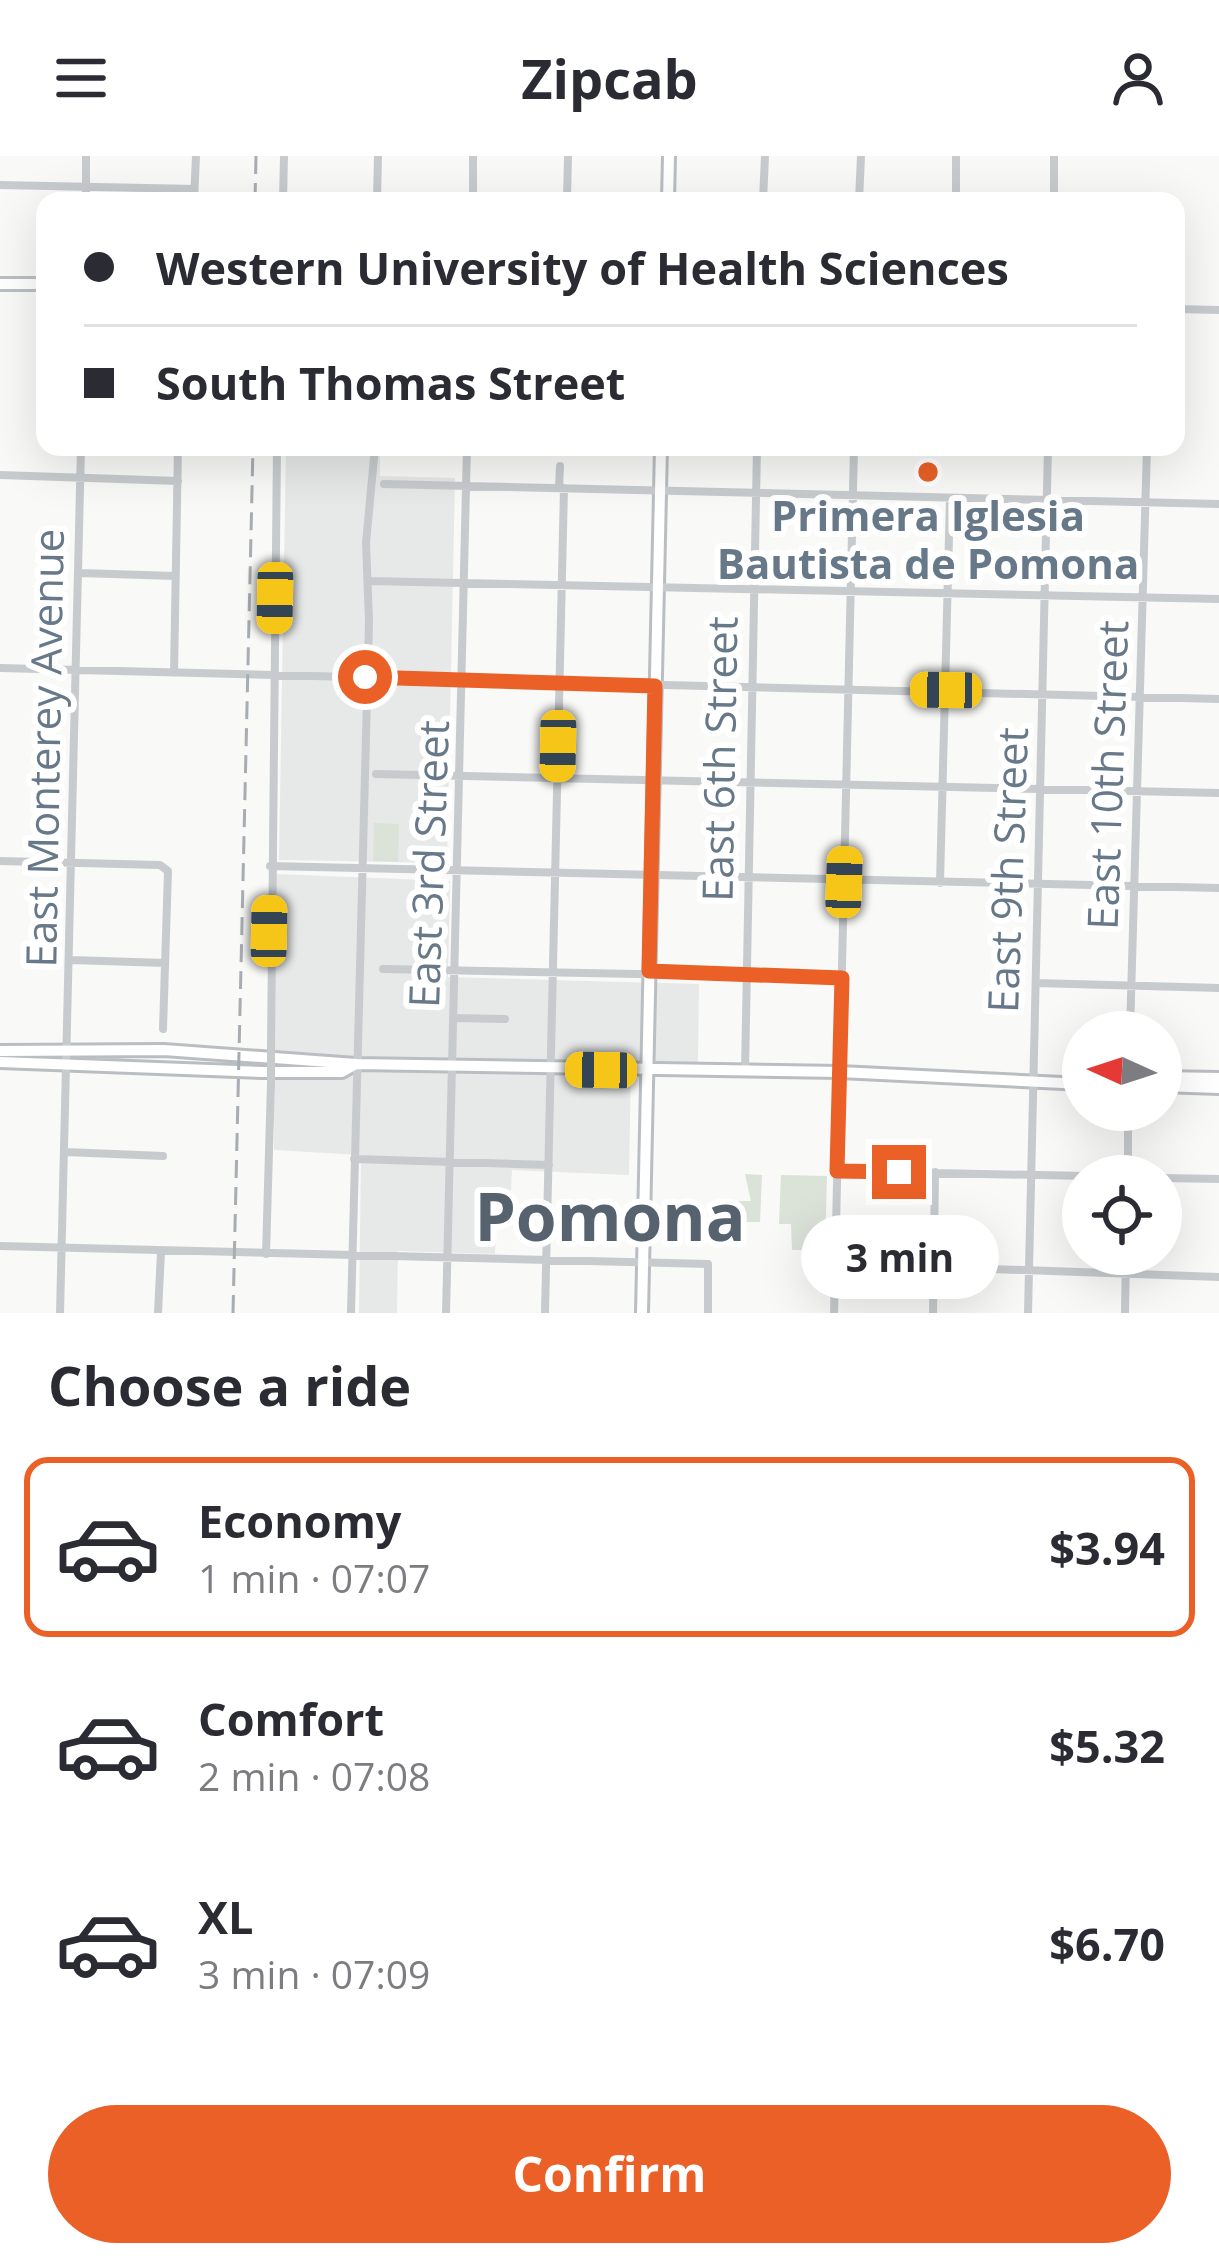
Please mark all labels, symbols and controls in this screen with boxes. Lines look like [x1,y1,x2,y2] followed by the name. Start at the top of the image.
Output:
[521,41,698,115] text: Zipcab
[48,45,114,111] icon: menu
[1105,45,1171,111] icon: person
[156,237,1009,298] text: Western University of Health Sciences
[156,352,625,413] text: South Thomas Street
[915,459,941,485] marker: Primera Iglesia Bautista de Pomona
[717,486,1139,591] place label: Primera Iglesia Bautista de Pomona
[11,528,76,968] street label: East Monterey Avenue
[256,562,294,634] car
[688,616,749,902] street label: East 6th Street
[1073,619,1140,931] street label: East 10th Street
[338,650,392,704] route start
[910,671,982,709] car
[539,710,577,782] car
[394,719,461,1009] street label: East 3rd Street
[973,726,1040,1014] street label: East 9th Street
[825,845,863,919] car
[250,895,288,967] car
[1062,1011,1182,1131] north arrow
[1062,1011,1182,1275] map controls
[565,1051,637,1089] car
[872,1145,926,1199] route end
[1062,1155,1182,1275] button: locate
[474,1170,746,1260] district label: Pomona
[800,1214,998,1298] callout: 3 min
[846,1230,954,1283] text: 3 min
[48,1348,411,1422] text: Choose a ride
[198,1490,401,1551] text: Economy
[54,1493,162,1601] icon: car
[1049,1517,1165,1578] text: $3.94
[198,1551,430,1604] text: 1 min · 07:07
[198,1688,384,1749] text: Comfort
[54,1691,162,1799] icon: car
[1049,1715,1165,1776] text: $5.32
[198,1749,430,1802] text: 2 min · 07:08
[198,1886,253,1947] text: XL
[54,1889,162,1997] icon: car
[1049,1913,1165,1974] text: $6.70
[198,1947,430,2000] text: 3 min · 07:09
[48,2105,1171,2243] button: Confirm

